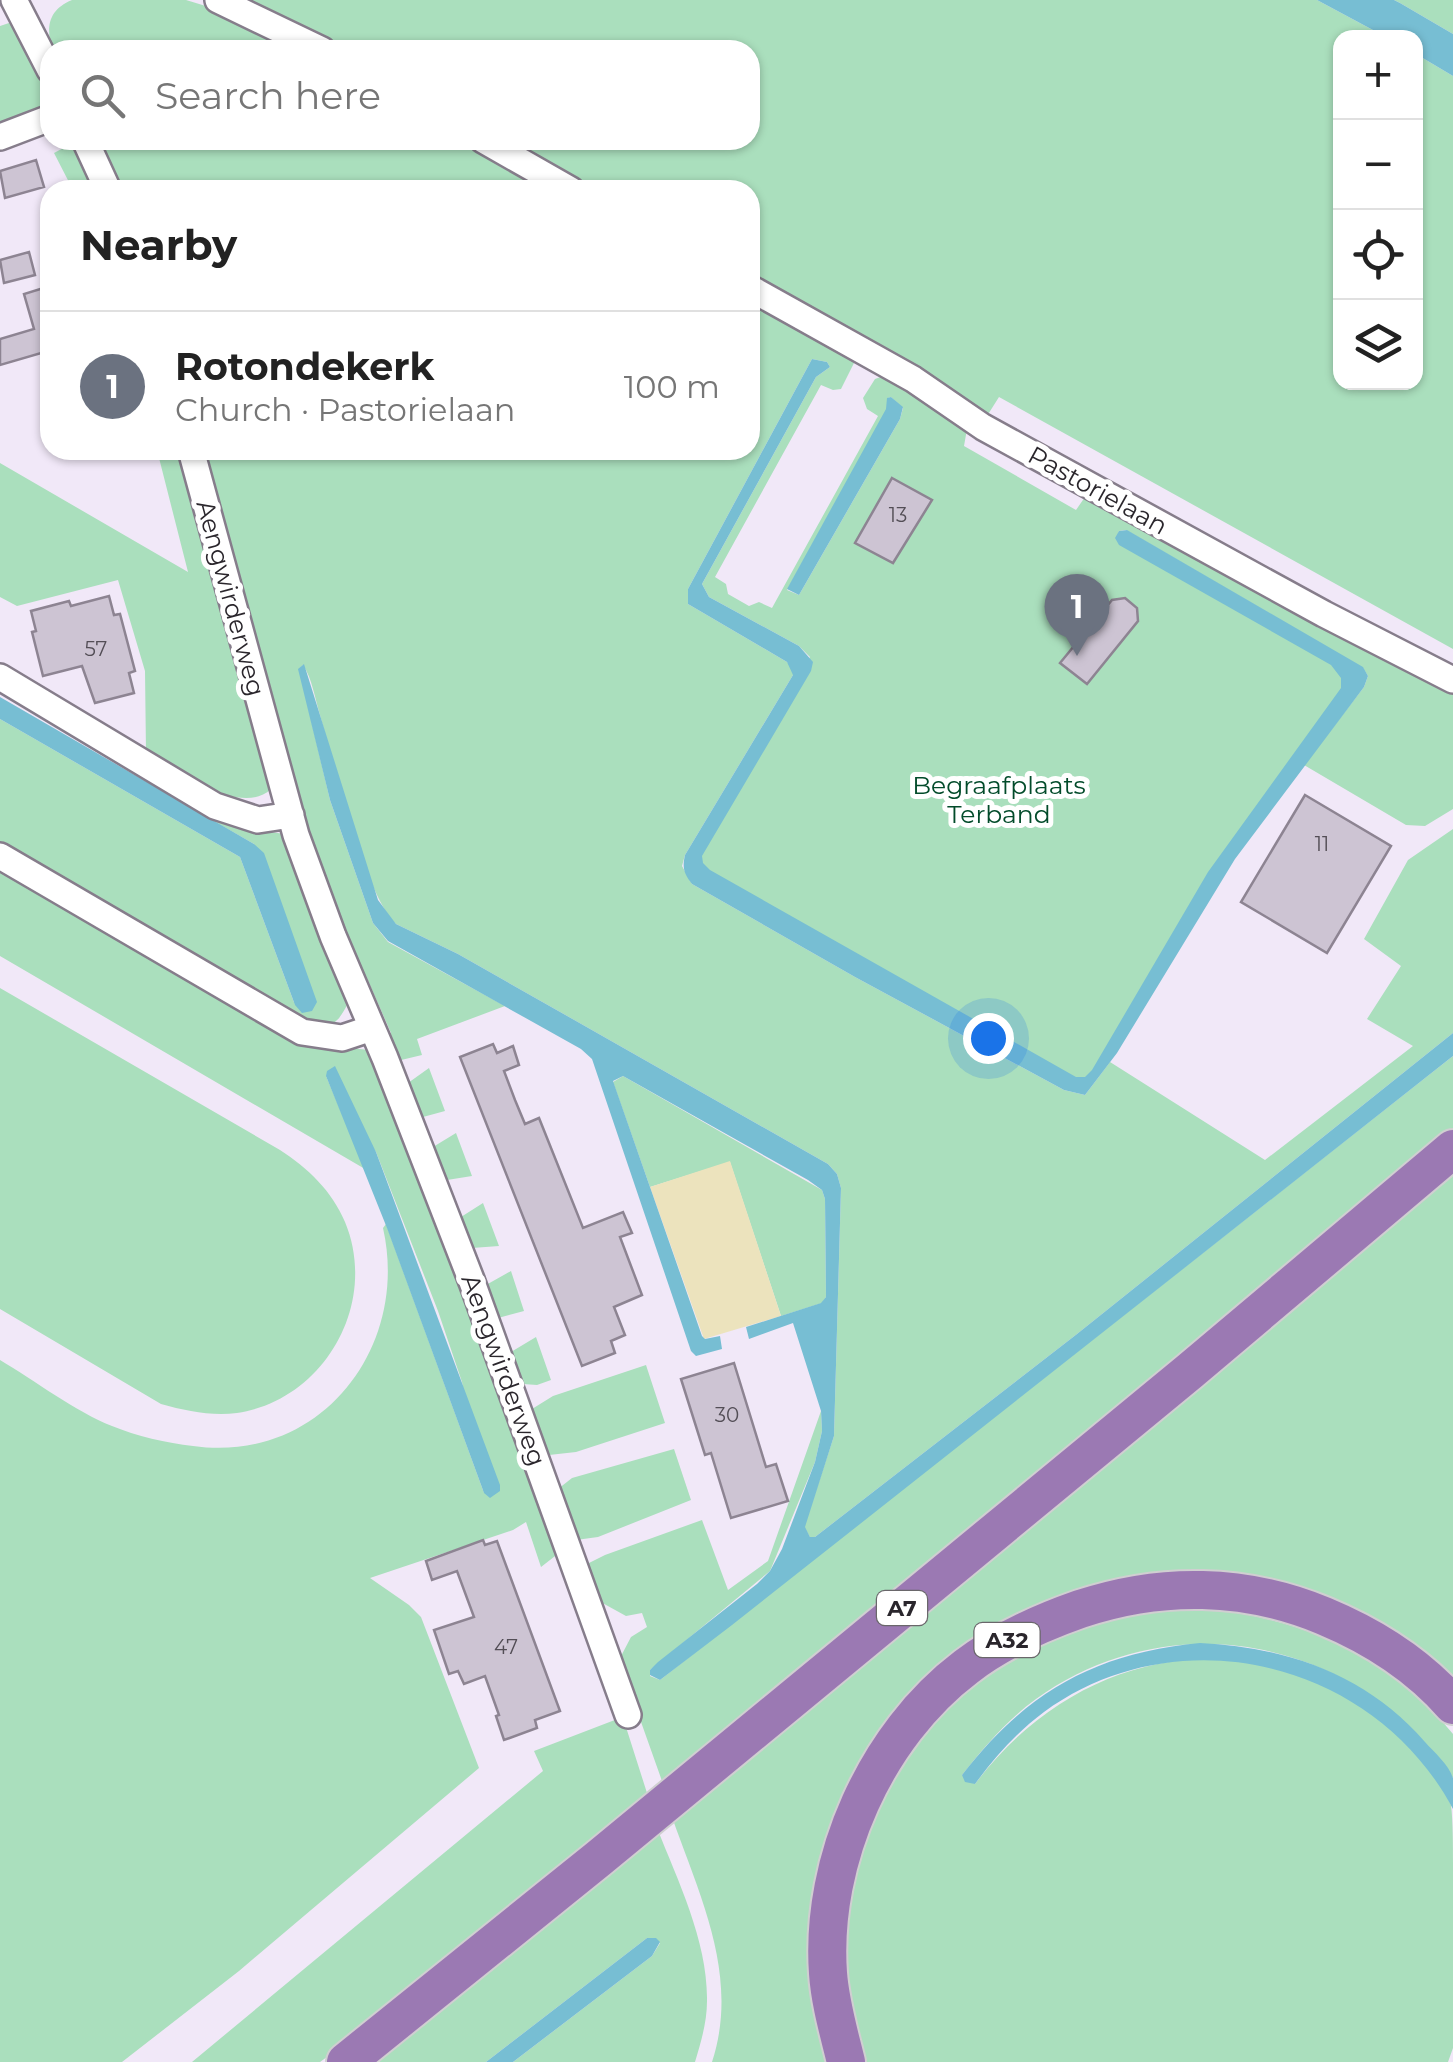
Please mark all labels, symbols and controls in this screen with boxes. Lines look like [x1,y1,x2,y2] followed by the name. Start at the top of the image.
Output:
[1333,30,1423,390] map controls
[1333,30,1423,120] button: +
[40,40,760,150] search box
[75,68,130,123] icon: search
[155,72,381,119] text: Search here
[1333,120,1423,210] button: −
[1333,210,1423,300] button: locate
[80,219,237,271] text: Nearby
[1333,300,1423,390] button: layers
[175,343,434,390] text: Rotondekerk
[106,367,119,406] text: 1
[624,367,720,406] text: 100 m
[175,390,515,429] text: Church · Pastorielaan
[1023,439,1173,541] street label: Pastorielaan
[190,497,272,699] street label: Aengwirderweg
[889,503,907,527] house number: 13
[1044,574,1110,656] pin: 1
[85,637,107,661] house number: 57
[912,770,1086,829] park label: Begraafplaats Terband
[1315,832,1329,856] house number: 11
[963,1013,1014,1064] your location
[455,1270,553,1470] street label: Aengwirderweg
[715,1403,739,1427] house number: 30
[877,1591,927,1625] road number: A7
[974,1623,1040,1657] road number: A32
[494,1635,518,1659] house number: 47

